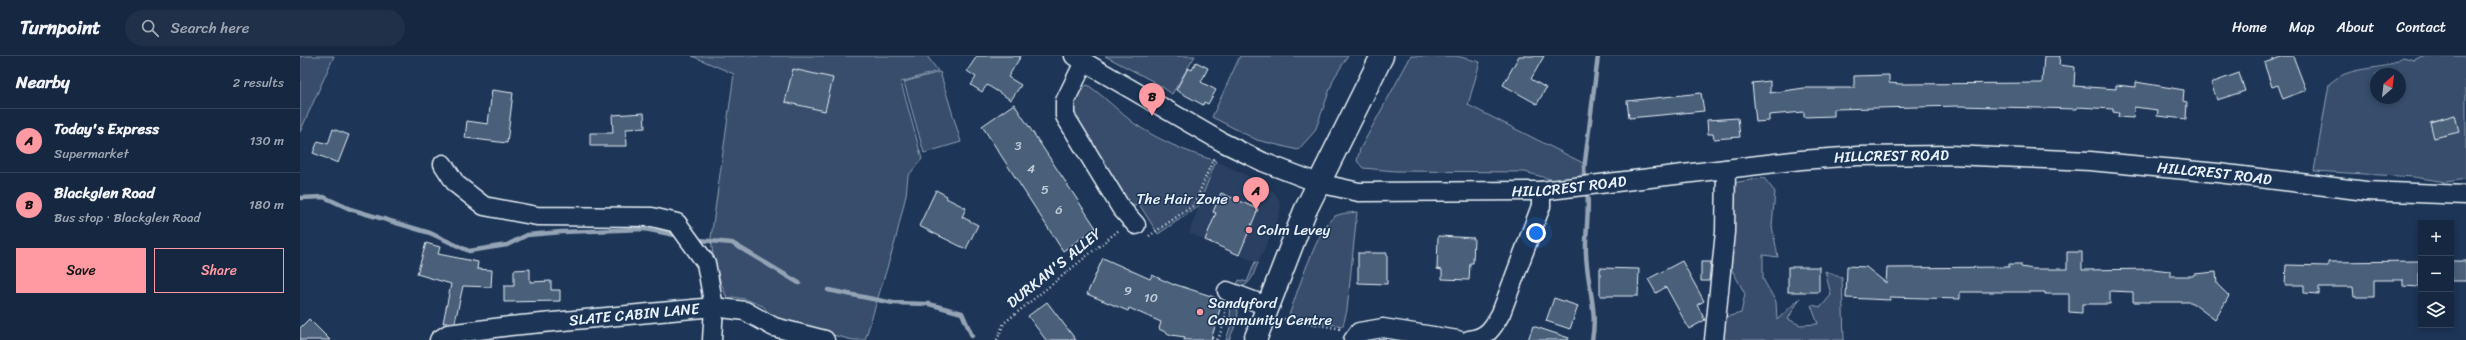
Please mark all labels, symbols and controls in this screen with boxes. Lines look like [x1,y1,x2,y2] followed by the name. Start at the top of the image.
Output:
[125,10,405,46] search box
[20,11,101,44] text: Turnpoint
[171,15,250,41] text: Search here
[2232,15,2267,40] text: Home
[2289,15,2315,40] text: Map
[2337,15,2374,40] text: About
[2396,15,2446,40] text: Contact
[139,17,161,39] icon: search
[16,67,70,97] text: Nearby
[2370,68,2406,104] north arrow
[233,71,284,94] text: 2 results
[1139,83,1165,116] pin: B
[54,116,159,142] text: Today's Express
[25,129,33,152] text: A
[250,129,284,152] text: 130 m
[1014,134,1022,157] house number: 3
[54,142,129,165] text: Supermarket
[1833,142,1949,171] street label: HILLCREST ROAD
[2156,154,2273,192] street label: HILLCREST ROAD
[1027,157,1035,180] house number: 4
[1512,168,1628,204] street label: HILLCREST ROAD
[1243,177,1269,210] pin: A
[1041,178,1049,201] house number: 5
[54,180,154,206] text: Blackglen Road
[1136,186,1228,212] place label: The Hair Zone
[25,193,33,216] text: B
[249,193,284,216] text: 180 m
[1231,194,1241,204] marker: The Hair Zone
[1055,198,1063,221] house number: 6
[54,206,200,229] text: Bus stop · Blackglen Road
[1257,217,1331,243] place label: Colm Levey
[2418,220,2454,328] map controls
[2418,220,2454,256] button: +
[1001,221,1108,315] street label: DURKAN'S ALLEY
[1526,223,1546,243] your location
[1244,225,1254,235] marker: Colm Levey
[16,248,146,293] button: Save
[154,248,284,293] button: Share
[2418,256,2454,292] button: −
[1124,279,1132,302] house number: 9
[1144,286,1158,309] house number: 10
[1208,290,1333,333] place label: Sandyford Community Centre
[2418,292,2454,328] button: layers
[568,295,702,333] street label: SLATE CABIN LANE
[1195,307,1205,317] marker: Sandyford Community Centre

